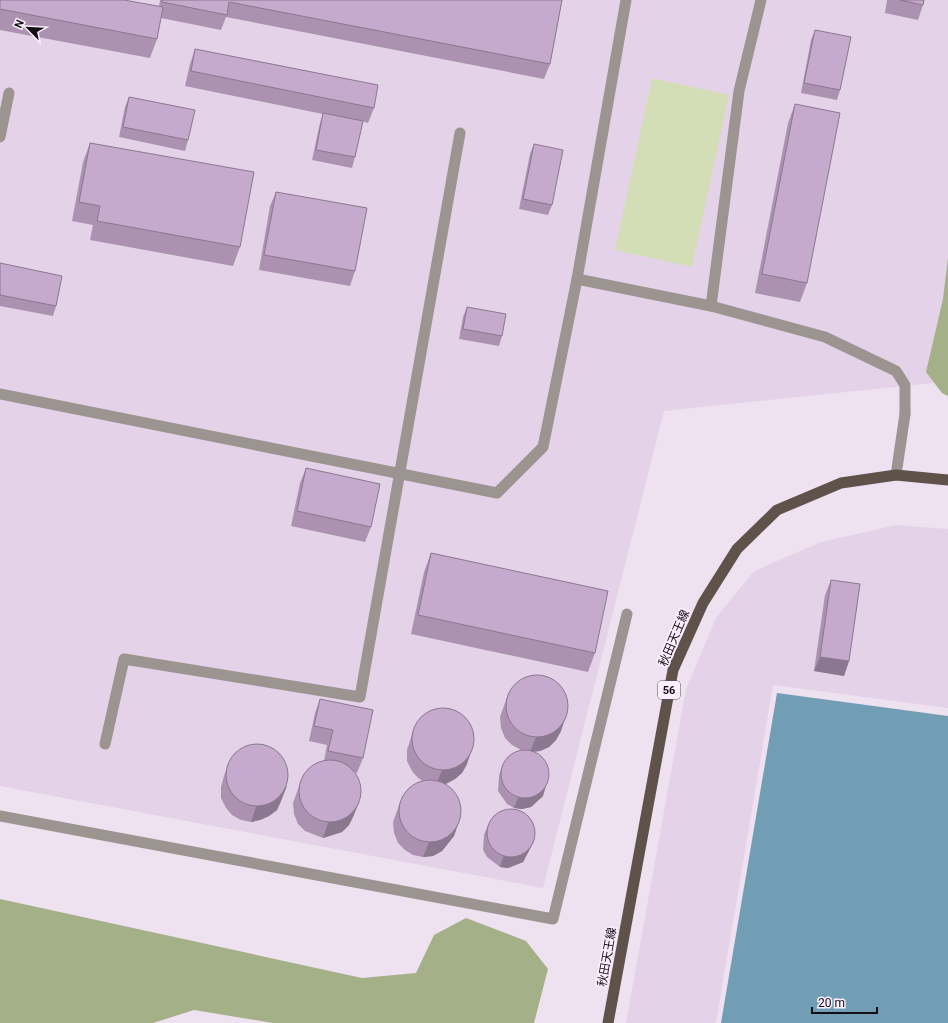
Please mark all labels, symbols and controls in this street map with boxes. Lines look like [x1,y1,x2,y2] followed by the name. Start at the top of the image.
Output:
[8,8,48,48] north arrow
[12,18,27,30] text: N
[656,608,692,668] street label: 秋田天王線
[658,681,680,699] road number: 56
[595,926,619,988] street label: 秋田天王線
[812,989,877,1015] scale bar
[818,996,845,1010] text: 20 m

